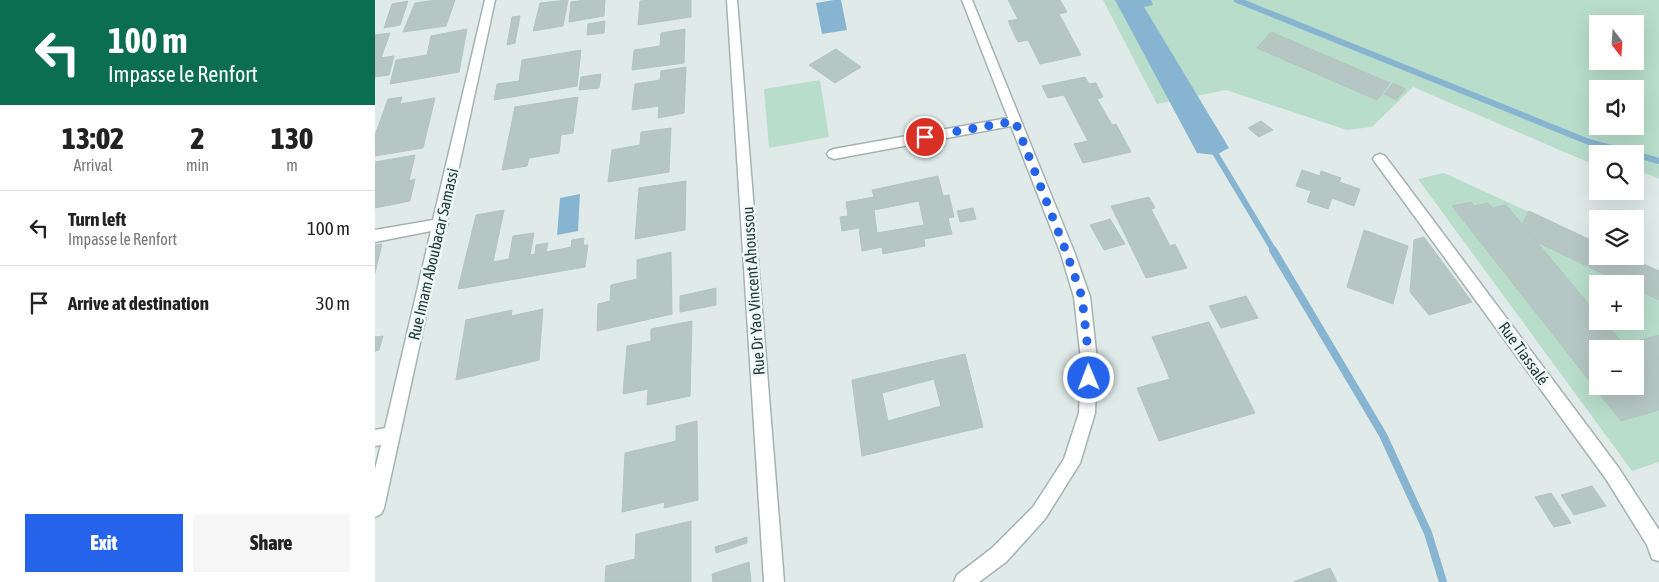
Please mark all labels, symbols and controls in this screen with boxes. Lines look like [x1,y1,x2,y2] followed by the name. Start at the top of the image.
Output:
[1589,15,1644,70] north arrow
[1589,15,1644,395] map controls
[25,20,90,85] icon: left
[108,20,187,60] text: 100 m
[108,61,258,87] text: Impasse le Renfort
[1589,80,1644,135] button: sound
[904,116,946,158] pin
[62,121,124,155] text: 13:02
[190,121,205,155] text: 2
[271,121,313,155] text: 130
[911,123,939,151] icon: arrive
[1589,145,1644,200] button: search
[73,156,113,174] text: Arrival
[186,156,209,174] text: min
[286,156,298,174] text: m
[404,166,462,342] street label: Rue Imam Aboubacar Samassi
[738,206,768,376] street label: Rue Dr Yao Vincent Ahoussou
[68,208,126,230] text: Turn left
[1589,210,1644,265] button: layers
[25,214,53,242] icon: left
[307,217,350,239] text: 100 m
[68,230,177,248] text: Impasse le Renfort
[1589,275,1644,330] button: +
[25,289,53,317] icon: arrive
[68,292,209,314] text: Arrive at destination
[316,292,350,314] text: 30 m
[1495,318,1553,388] street label: Rue Tiassalé
[1589,340,1644,395] button: −
[1062,351,1114,403] position arrow
[25,514,183,572] button: Exit
[193,514,350,572] button: Share

